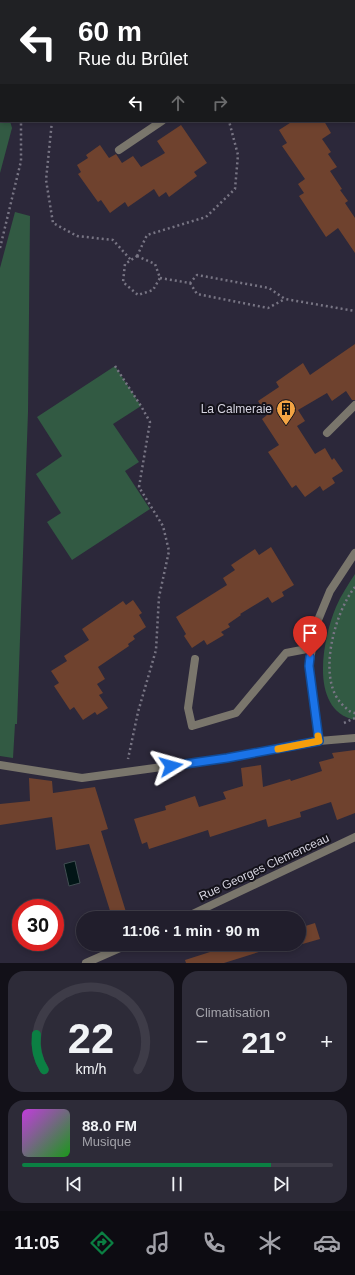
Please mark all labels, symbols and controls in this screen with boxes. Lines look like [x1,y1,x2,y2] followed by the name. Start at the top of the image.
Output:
[12,16,64,68] icon: left
[78,16,142,47] text: 60 m
[78,49,188,69] text: Rue du Brûlet
[125,92,147,114] icon: left
[167,92,189,114] icon: ahead
[209,92,231,114] icon: right
[275,398,297,426] building icon: La Calmeraie
[201,402,272,416] place label: La Calmeraie
[293,616,327,657] pin
[299,622,321,644] icon: arrive
[150,745,192,787] position arrow
[197,831,331,903] street label: Rue Georges Clemenceau
[12,899,64,951] speed limit sign: 30
[122,922,260,939] text: 11:06 · 1 min · 90 m
[196,1005,270,1020] text: Climatisation
[68,1014,114,1061] text: 22
[242,1026,287,1059] text: 21°
[196,1029,208,1054] text: −
[320,1029,333,1054] text: +
[75,1060,106,1076] text: km/h
[82,1117,137,1134] text: 88.0 FM
[82,1134,131,1149] text: Musique
[63,1173,85,1195] icon: previous
[166,1173,188,1195] icon: pause
[270,1173,292,1195] icon: next
[88,1229,116,1257] icon: directions
[144,1229,172,1257] icon: music
[200,1229,228,1257] icon: phone
[256,1229,284,1257] icon: climate
[313,1229,341,1257] icon: car
[14,1233,59,1253] text: 11:05

